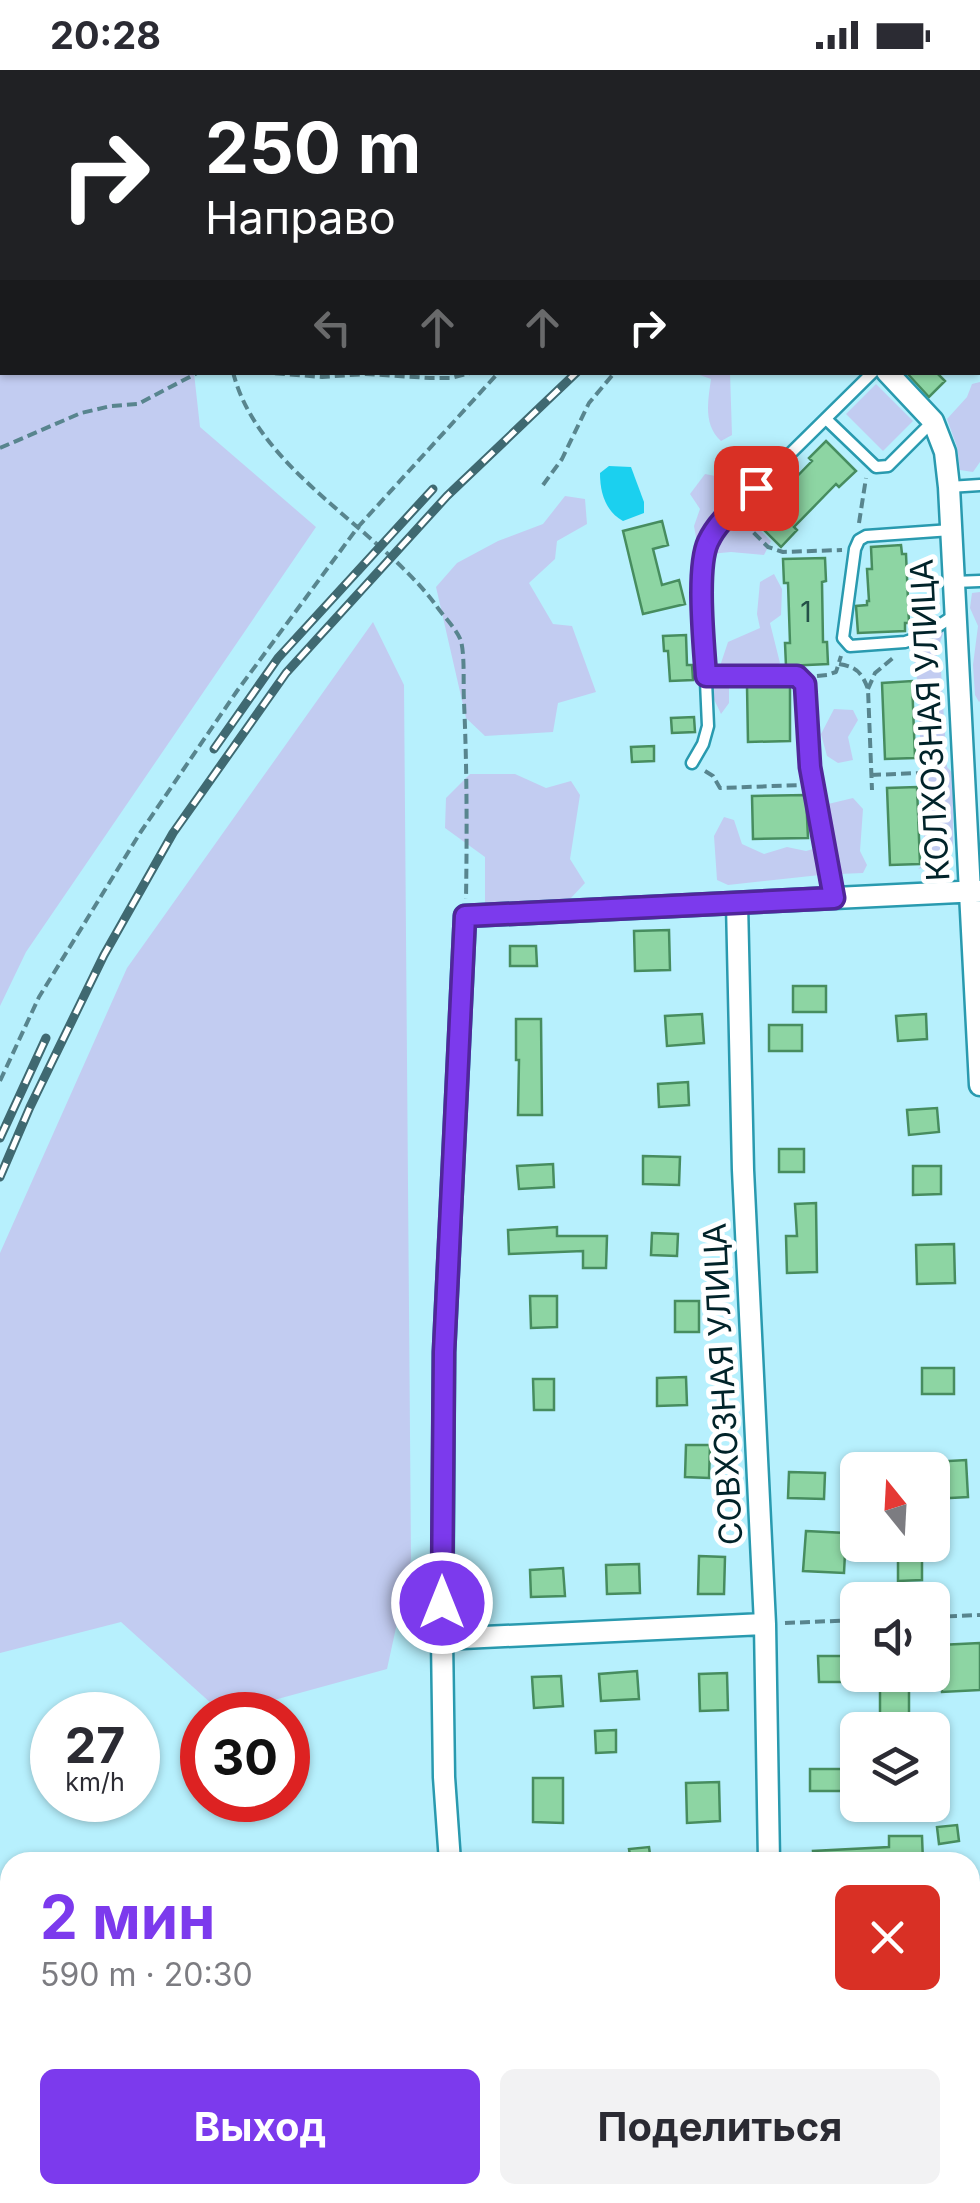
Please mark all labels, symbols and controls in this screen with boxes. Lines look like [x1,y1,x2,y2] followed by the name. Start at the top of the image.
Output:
[50,12,161,58] text: 20:28
[205,105,422,190] text: 250 m
[40,110,170,240] icon: right
[205,190,396,245] text: Направо
[305,300,360,355] icon: left
[410,300,465,355] icon: ahead
[515,300,570,355] icon: ahead
[620,300,675,355] icon: right
[714,446,799,531] pin
[729,461,784,516] icon: arrive
[902,558,957,882] street label: КОЛХОЗНАЯ УЛИЦА
[800,595,812,629] house number: 1
[695,1222,750,1546] street label: СОВХОЗНАЯ УЛИЦА
[840,1452,950,1562] north arrow
[840,1452,950,1822] map controls
[390,1551,494,1655] position arrow
[840,1582,950,1692] button: sound
[180,1692,310,1822] speed limit sign: 30
[840,1712,950,1822] button: layers
[65,1715,125,1775] text: 27
[65,1767,125,1797] text: km/h
[40,1881,215,1953] text: 2 мин
[835,1885,940,1990] button: close
[40,1955,253,1994] text: 590 m · 20:30
[40,2069,480,2184] button: Выход
[500,2069,940,2184] button: Поделиться

